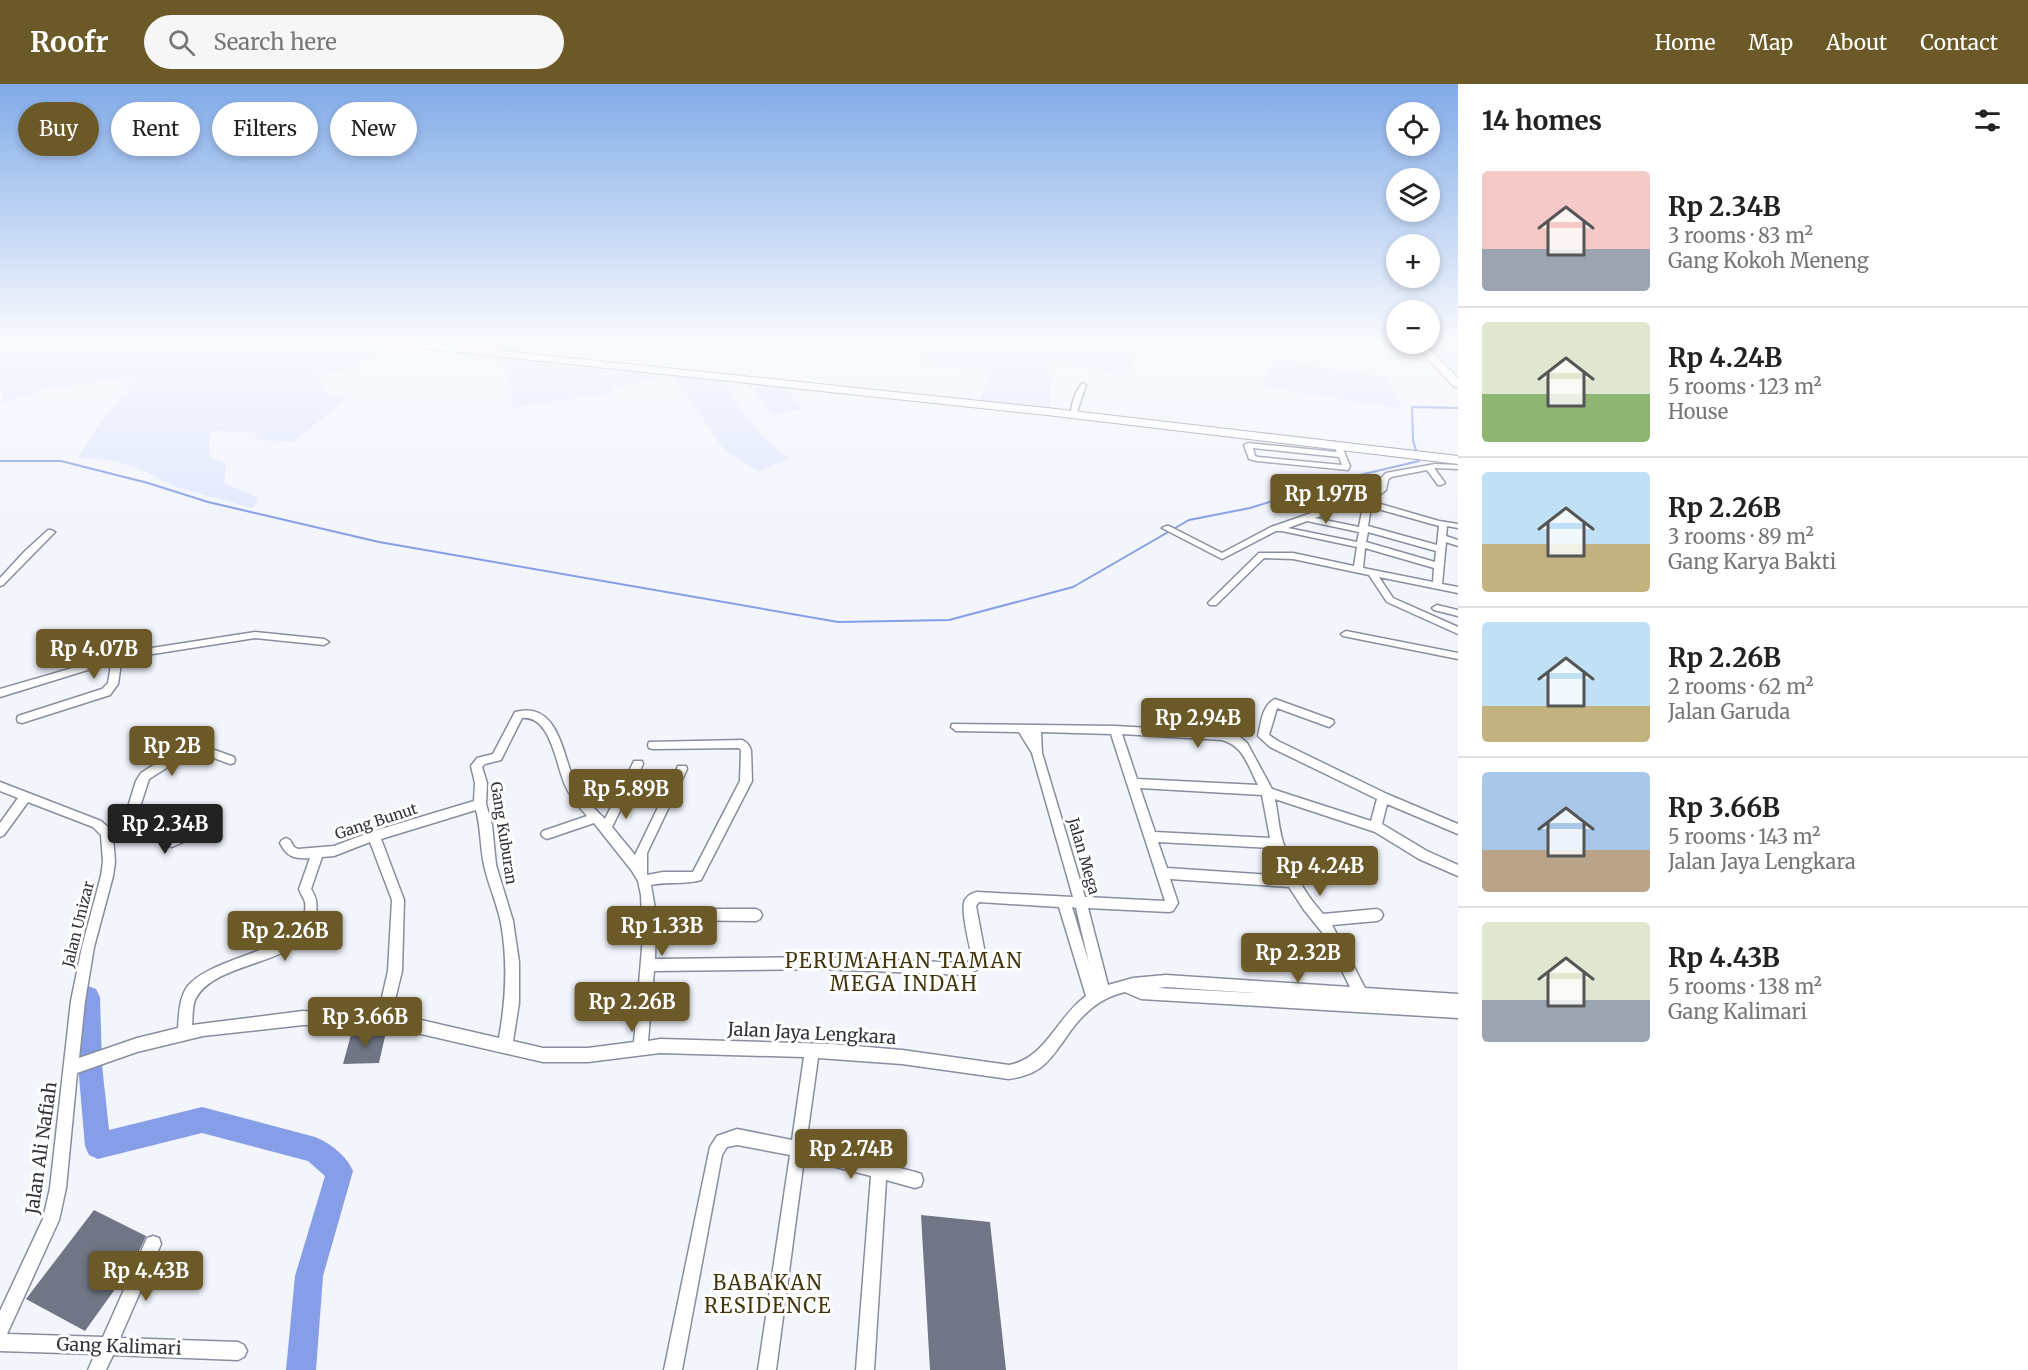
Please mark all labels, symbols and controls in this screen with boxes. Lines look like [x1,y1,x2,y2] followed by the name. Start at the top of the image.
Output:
[144,15,564,69] search box
[30,24,108,60] text: Roofr
[165,26,198,59] icon: search
[213,28,337,56] text: Search here
[1655,29,1715,56] text: Home
[1748,29,1793,56] text: Map
[1826,29,1887,56] text: About
[1920,29,1998,56] text: Contact
[18,102,99,156] chip: Buy
[111,102,200,156] chip: Rent
[212,102,318,156] chip: Filters
[330,102,417,156] chip: New
[1386,102,1440,354] map controls
[1386,102,1440,156] button: locate
[1482,104,1602,137] text: 14 homes
[1971,104,2004,137] icon: filters
[1386,168,1440,222] button: layers
[1668,190,1781,223] text: Rp 2.34B
[1530,195,1602,267] icon: home
[1668,223,1813,248] text: 3 rooms · 83 m²
[1386,234,1440,288] button: +
[1668,248,1869,273] text: Gang Kokoh Meneng
[1386,300,1440,354] button: −
[1668,341,1782,374] text: Rp 4.24B
[1530,346,1602,418] icon: home
[1668,374,1822,399] text: 5 rooms · 123 m²
[1668,399,1728,424] text: House
[1264,474,1388,525] pin: Rp 1.97B
[1284,481,1368,506] text: Rp 1.97B
[1668,491,1781,524] text: Rp 2.26B
[1530,496,1602,568] icon: home
[1668,524,1814,549] text: 3 rooms · 89 m²
[1668,549,1836,574] text: Gang Karya Bakti
[32,629,156,680] pin: Rp 4.07B
[50,636,138,661] text: Rp 4.07B
[1668,641,1781,674] text: Rp 2.26B
[1530,646,1602,718] icon: home
[1668,674,1814,699] text: 2 rooms · 62 m²
[1136,698,1260,749] pin: Rp 2.94B
[1668,699,1790,724] text: Jalan Garuda
[1155,705,1241,730] text: Rp 2.94B
[130,726,214,777] pin: Rp 2B
[143,733,201,758] text: Rp 2B
[564,769,688,820] pin: Rp 5.89B
[583,776,669,801] text: Rp 5.89B
[487,780,521,886] street label: Gang Kuburan
[1668,791,1780,824] text: Rp 3.66B
[1530,796,1602,868] icon: home
[332,799,420,843] street label: Gang Bunut
[103,804,227,855] pin: Rp 2.34B
[122,811,208,836] text: Rp 2.34B
[1064,814,1104,897] street label: Jalan Mega
[1668,824,1820,849] text: 5 rooms · 143 m²
[1258,846,1382,897] pin: Rp 4.24B
[1668,849,1856,874] text: Jalan Jaya Lengkara
[1276,853,1364,878] text: Rp 4.24B
[58,879,98,970] street label: Jalan Unizar
[600,906,724,957] pin: Rp 1.33B
[223,911,347,962] pin: Rp 2.26B
[621,913,703,938] text: Rp 1.33B
[242,918,328,943] text: Rp 2.26B
[1236,933,1360,984] pin: Rp 2.32B
[1255,940,1341,965] text: Rp 2.32B
[1668,941,1780,974] text: Rp 4.43B
[1530,946,1602,1018] icon: home
[785,948,1023,996] district label: PERUMAHAN TAMAN MEGA INDAH
[1668,974,1822,999] text: 5 rooms · 138 m²
[570,982,694,1033] pin: Rp 2.26B
[589,989,675,1014] text: Rp 2.26B
[303,997,427,1048] pin: Rp 3.66B
[1668,999,1807,1024] text: Gang Kalimari
[322,1004,408,1029] text: Rp 3.66B
[726,1017,897,1049] street label: Jalan Jaya Lengkara
[20,1080,62,1217] street label: Jalan Ali Nafiah
[789,1129,913,1180] pin: Rp 2.74B
[809,1136,893,1161] text: Rp 2.74B
[84,1251,208,1302] pin: Rp 4.43B
[103,1258,189,1283] text: Rp 4.43B
[704,1270,832,1318] district label: BABAKAN RESIDENCE
[56,1332,182,1360] street label: Gang Kalimari

